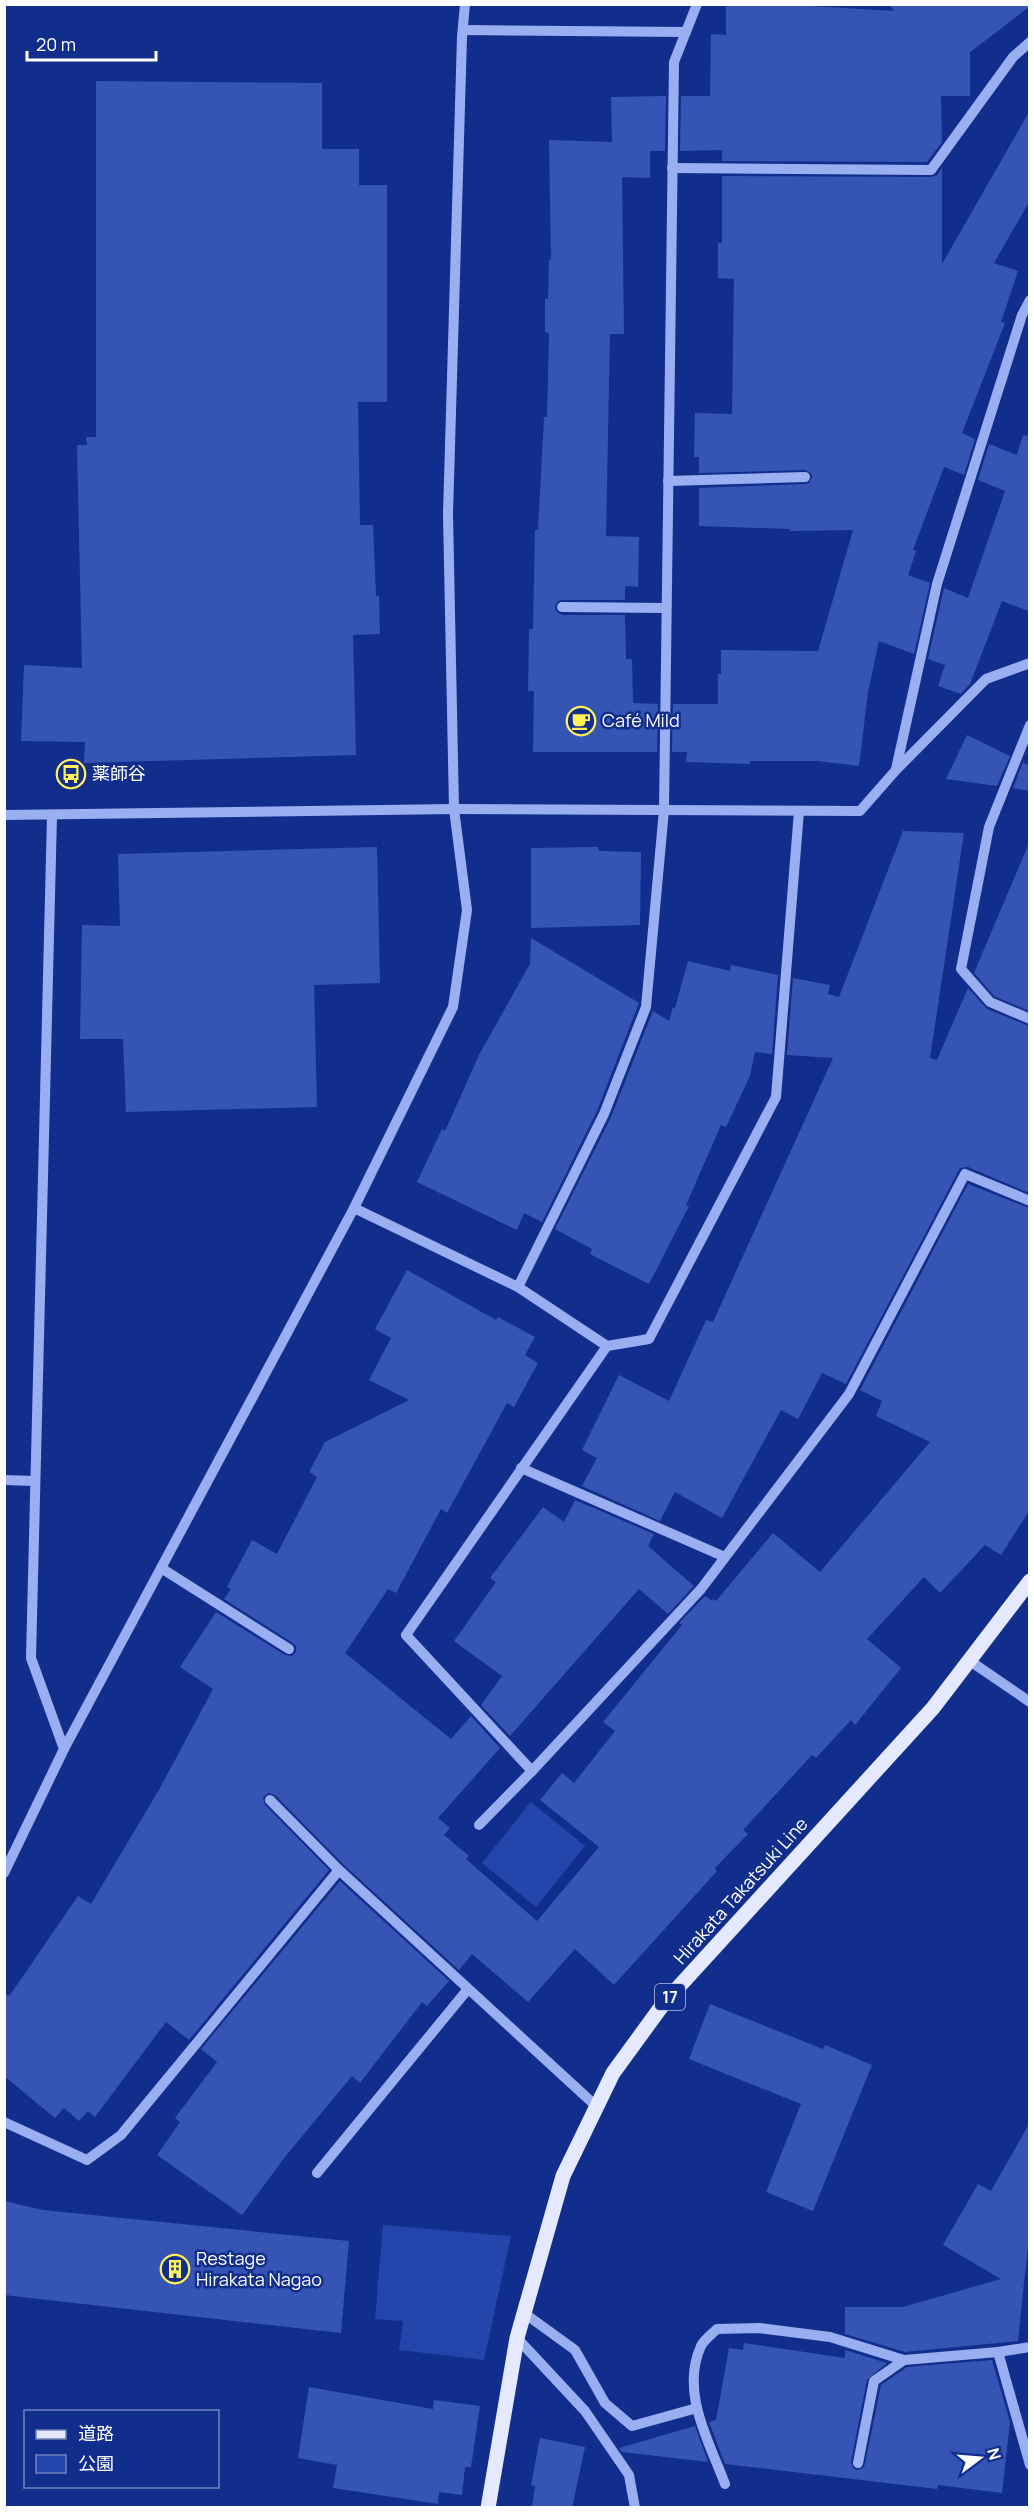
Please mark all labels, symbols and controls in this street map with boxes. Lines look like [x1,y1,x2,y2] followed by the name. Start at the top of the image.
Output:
[27,24,156,62] scale bar
[36,32,76,56] text: 20 m
[565,705,597,737] cafe icon: Café Mild
[602,708,680,732] place label: Café Mild
[55,758,87,790] bus stop icon: 薬師谷
[92,761,146,785] place label: 薬師谷
[668,1812,813,1969] street label: Hirakata Takatsuki Line
[655,1984,685,2010] road number: 17
[196,2246,322,2291] place label: Restage Hirakata Nagao
[159,2253,191,2285] building icon: Restage Hirakata Nagao
[24,2410,219,2488] legend
[78,2421,114,2445] text: 道路
[950,2428,1010,2488] north arrow
[982,2445,1007,2462] text: N
[78,2451,114,2475] text: 公園

